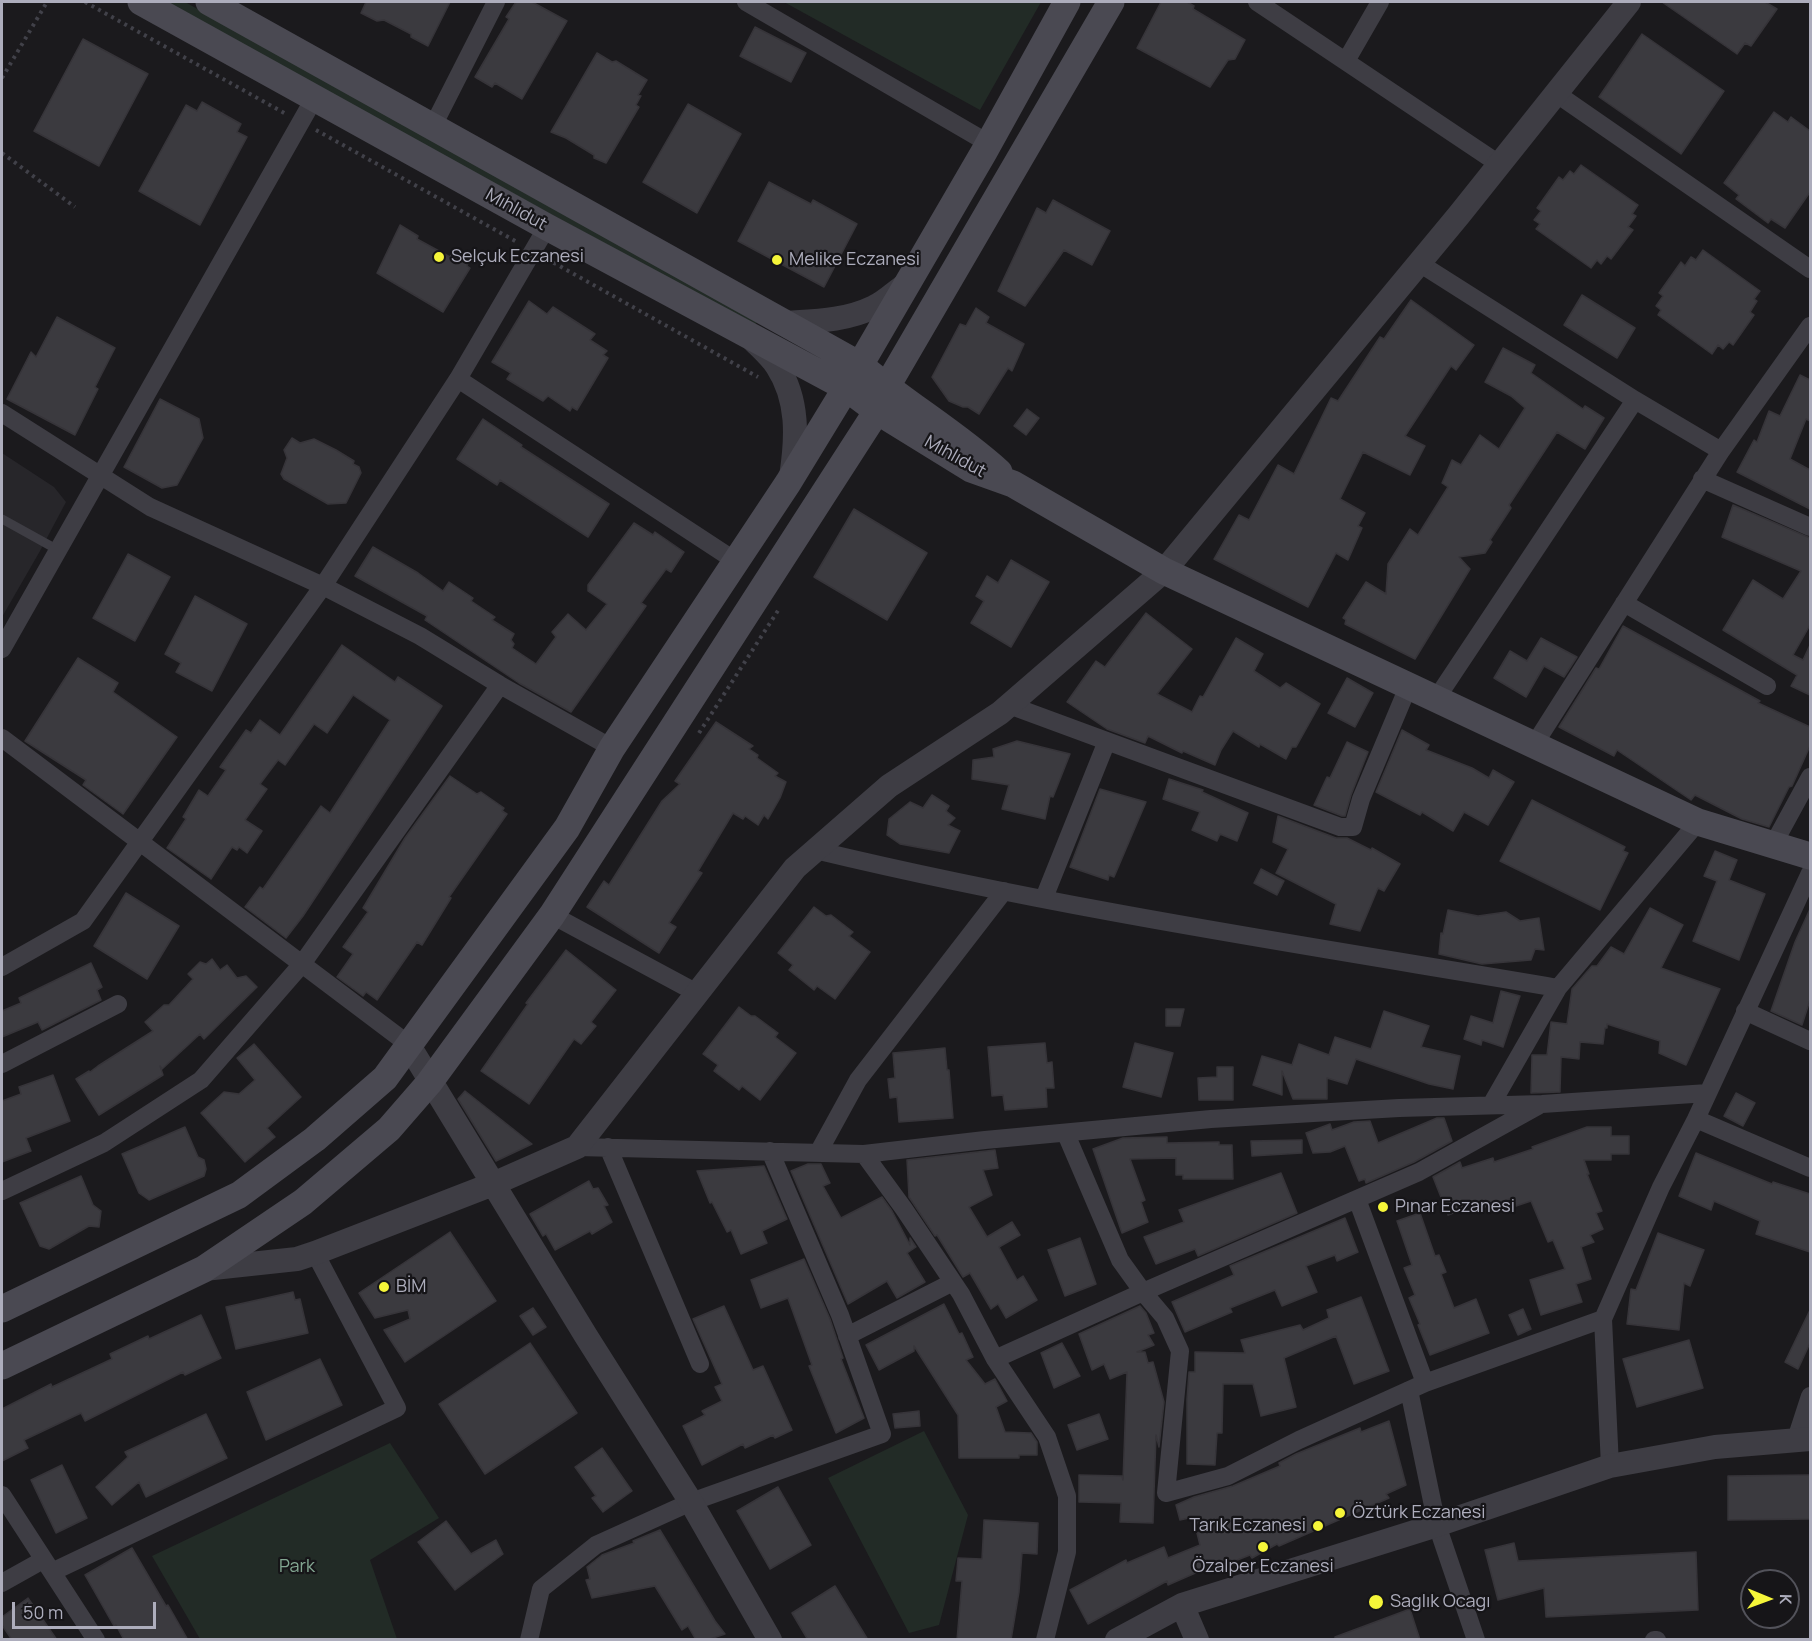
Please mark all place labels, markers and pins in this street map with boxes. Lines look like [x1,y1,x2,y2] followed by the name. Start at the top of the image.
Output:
[451,246,584,268] place label: Selçuk Eczanesi
[789,249,920,271] place label: Melike Eczanesi
[432,250,446,264] marker: Selçuk Eczanesi
[770,253,784,267] marker: Melike Eczanesi
[1395,1196,1515,1218] place label: Pınar Eczanesi
[1376,1200,1390,1214] marker: Pınar Eczanesi
[396,1276,426,1298] place label: BİM
[377,1280,391,1294] marker: BİM
[1352,1502,1485,1524] place label: Öztürk Eczanesi
[1333,1506,1347,1520] marker: Öztürk Eczanesi
[1189,1515,1306,1537] place label: Tarık Eczanesi
[1311,1519,1325,1533] marker: Tarık Eczanesi
[1256,1540,1270,1554] marker: Özalper Eczanesi
[1192,1556,1334,1578] place label: Özalper Eczanesi
[1390,1591,1490,1613] place label: Saglık Ocagı
[1367,1593,1385,1611] marker: Saglık Ocagı

